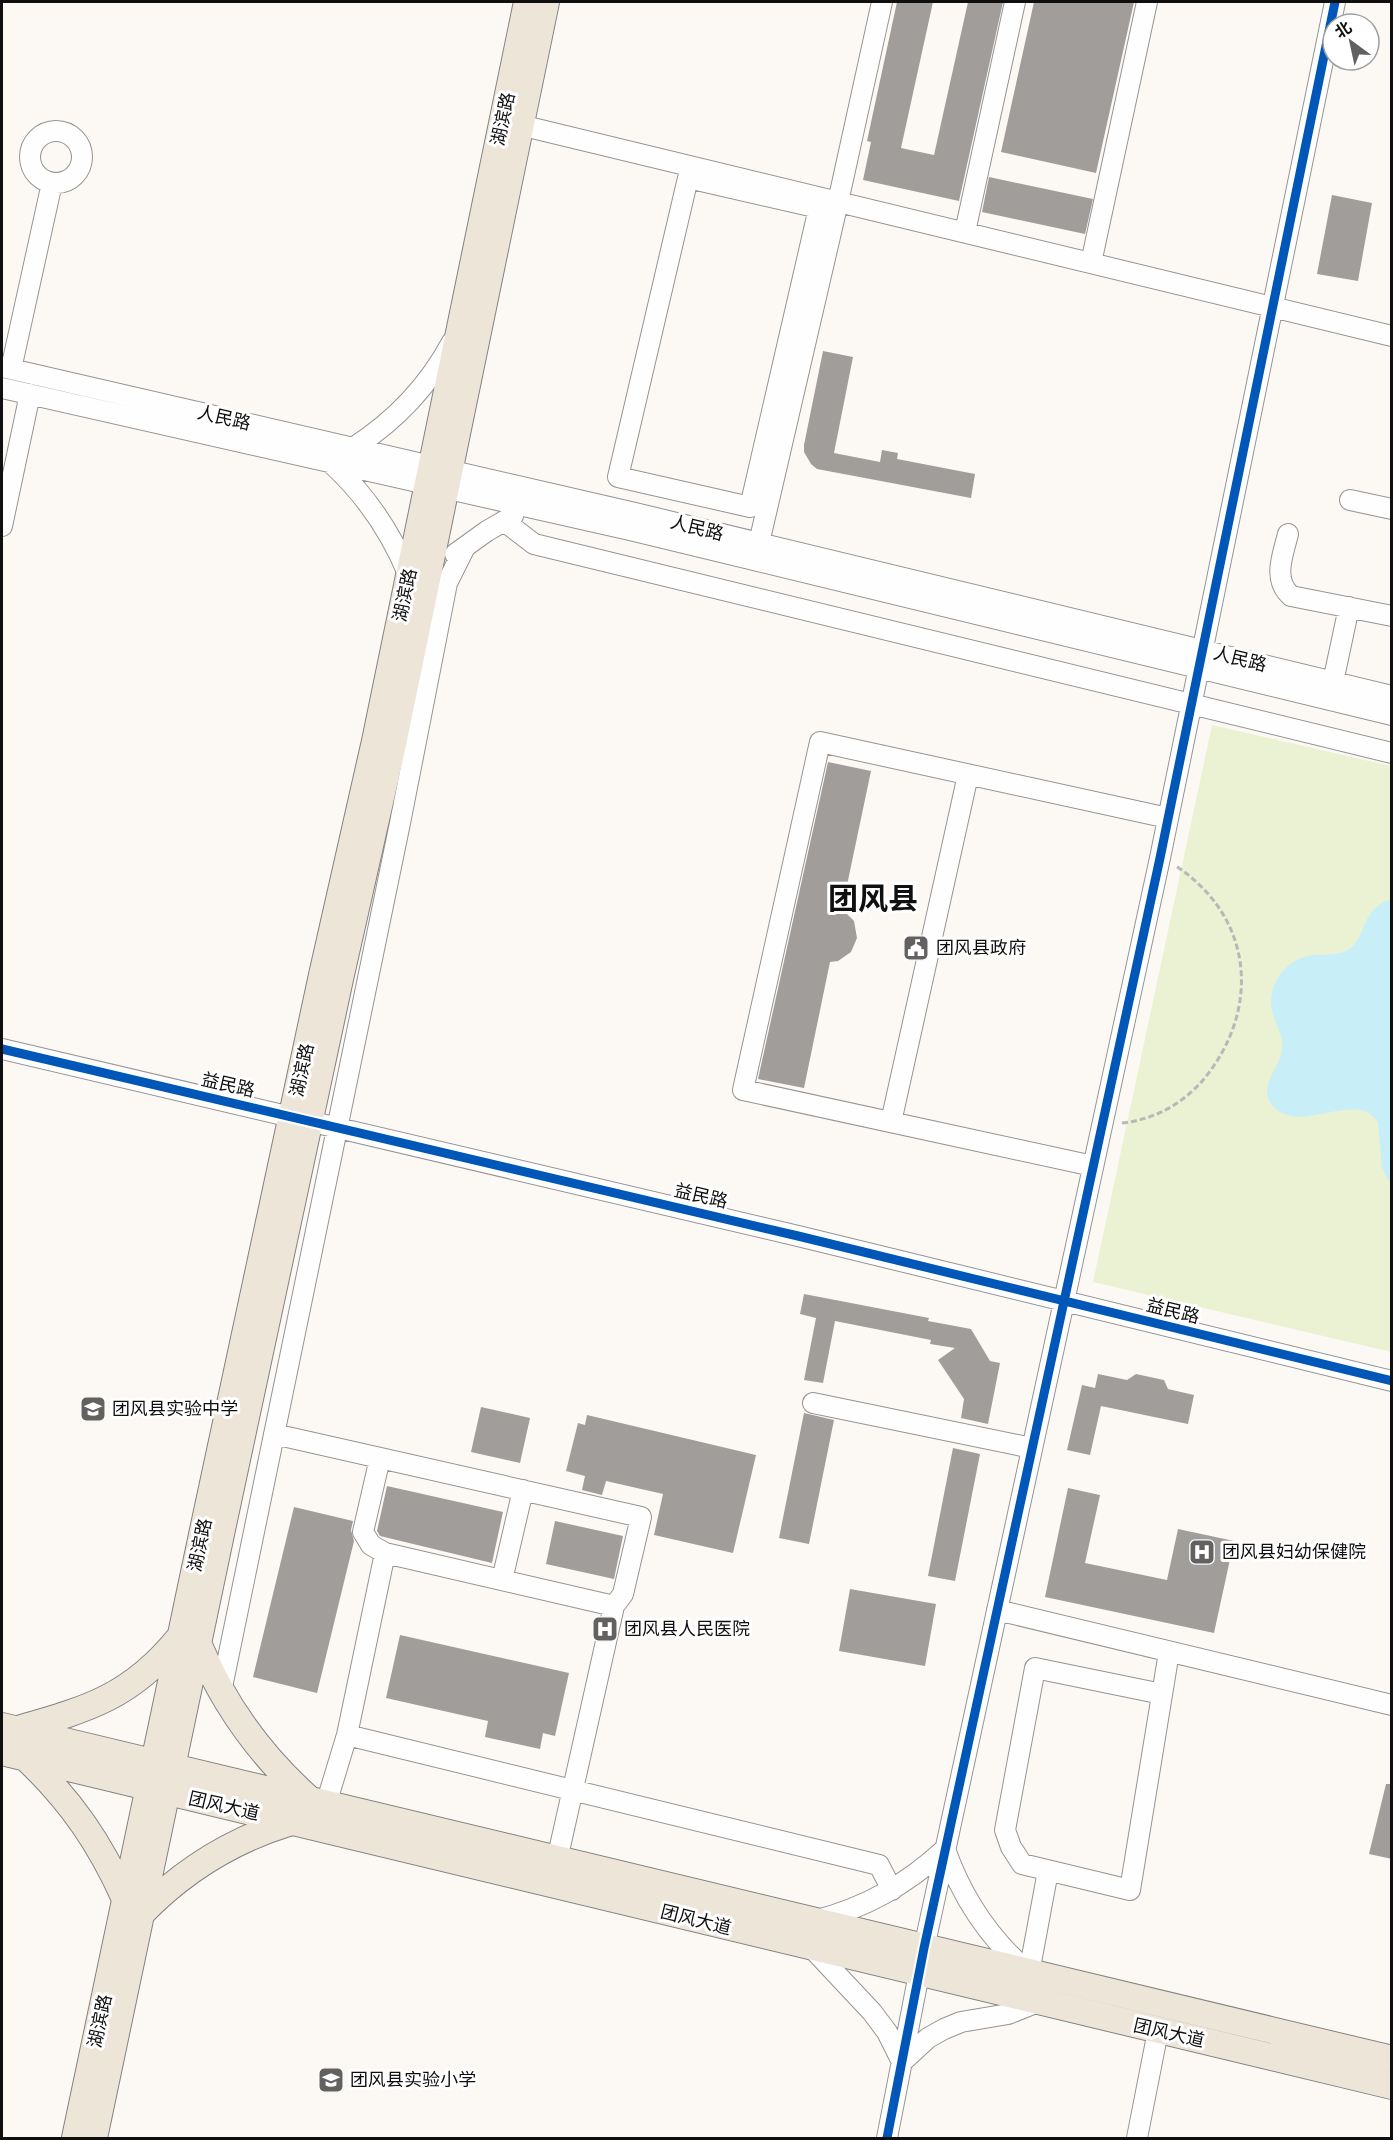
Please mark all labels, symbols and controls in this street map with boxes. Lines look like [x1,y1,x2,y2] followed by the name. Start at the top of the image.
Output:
[1321,12,1381,72] north arrow
[1332,18,1354,41] text: 北
[488,91,518,147] street label: 湖滨路
[195,402,253,434] street label: 人民路
[668,512,726,544] street label: 人民路
[390,567,420,623] street label: 湖滨路
[1211,643,1269,675] street label: 人民路
[828,882,918,915] district label: 团风县
[901,933,931,963] public building icon: 团风县政府
[936,938,1026,958] place label: 团风县政府
[287,1042,317,1098] street label: 湖滨路
[199,1069,257,1101] street label: 益民路
[672,1180,730,1212] street label: 益民路
[1144,1295,1202,1327] street label: 益民路
[78,1394,108,1424] school or university icon: 团风县实验中学
[112,1399,238,1419] place label: 团风县实验中学
[185,1517,215,1573] street label: 湖滨路
[1187,1537,1217,1567] hospital icon: 团风县妇幼保健院
[1222,1542,1366,1562] place label: 团风县妇幼保健院
[590,1614,620,1644] hospital icon: 团风县人民医院
[624,1619,750,1639] place label: 团风县人民医院
[187,1788,261,1824] street label: 团风大道
[659,1902,733,1938] street label: 团风大道
[85,1993,115,2049] street label: 湖滨路
[1132,2015,1206,2051] street label: 团风大道
[316,2065,346,2095] school or university icon: 团风县实验小学
[350,2070,476,2090] place label: 团风县实验小学

